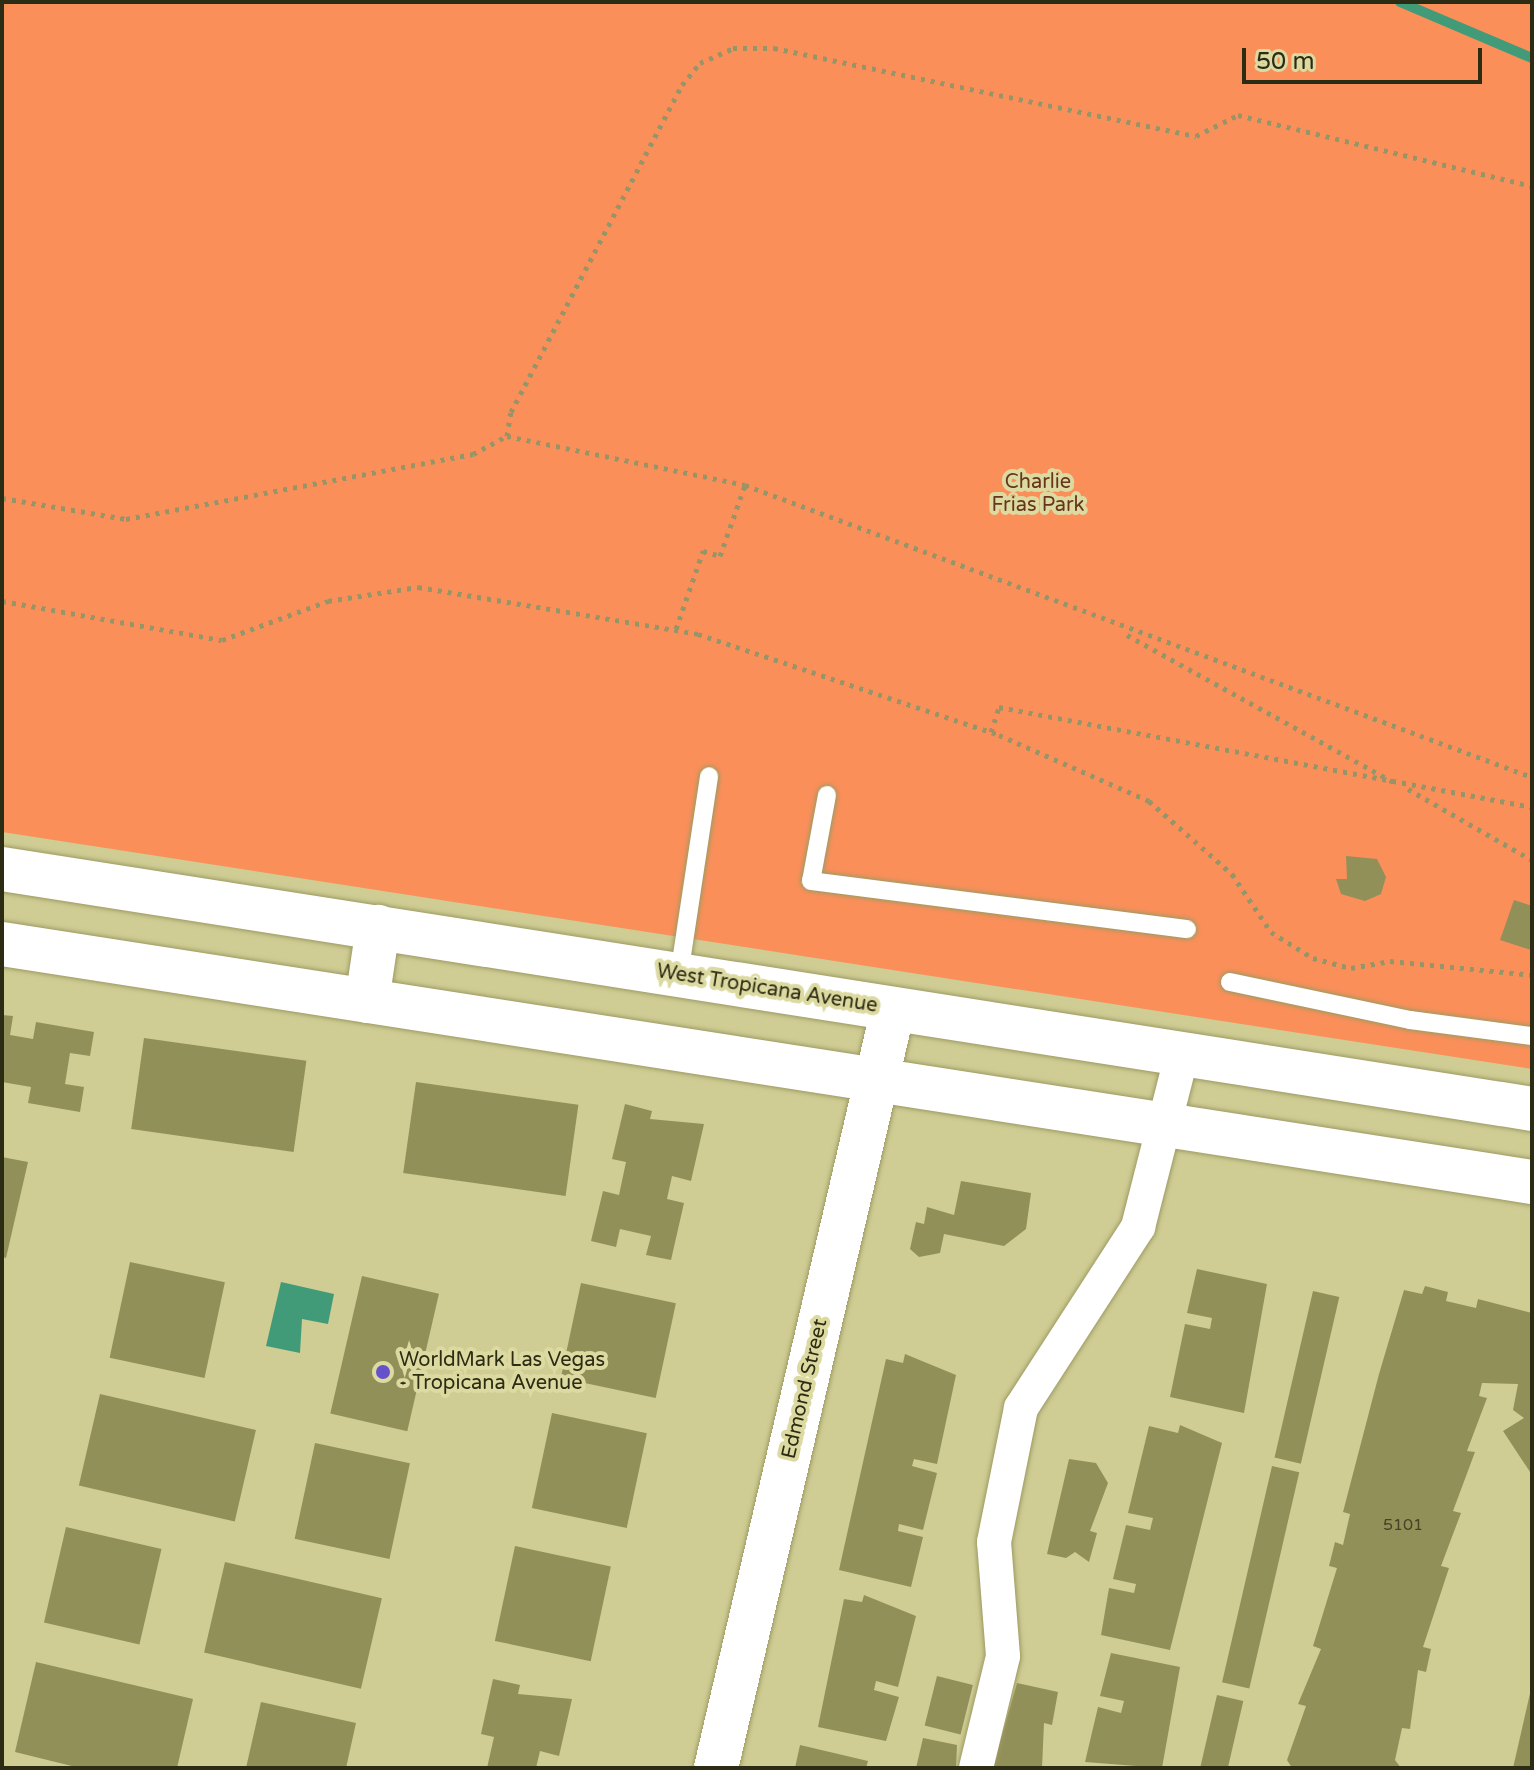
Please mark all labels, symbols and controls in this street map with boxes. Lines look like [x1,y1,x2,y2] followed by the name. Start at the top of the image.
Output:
[1246,32,1486,82] scale bar
[1256,47,1314,76] text: 50 m
[991,471,1085,518] park label: Charlie Frias Park
[655,960,879,1018] street label: West Tropicana Avenue
[777,1317,833,1461] street label: Edmond Street
[399,1348,605,1395] place label: WorldMark Las Vegas - Tropicana Avenue
[374,1363,392,1381] marker: WorldMark Las Vegas - Tropicana Avenue
[1383,1515,1423,1535] house number: 5101

